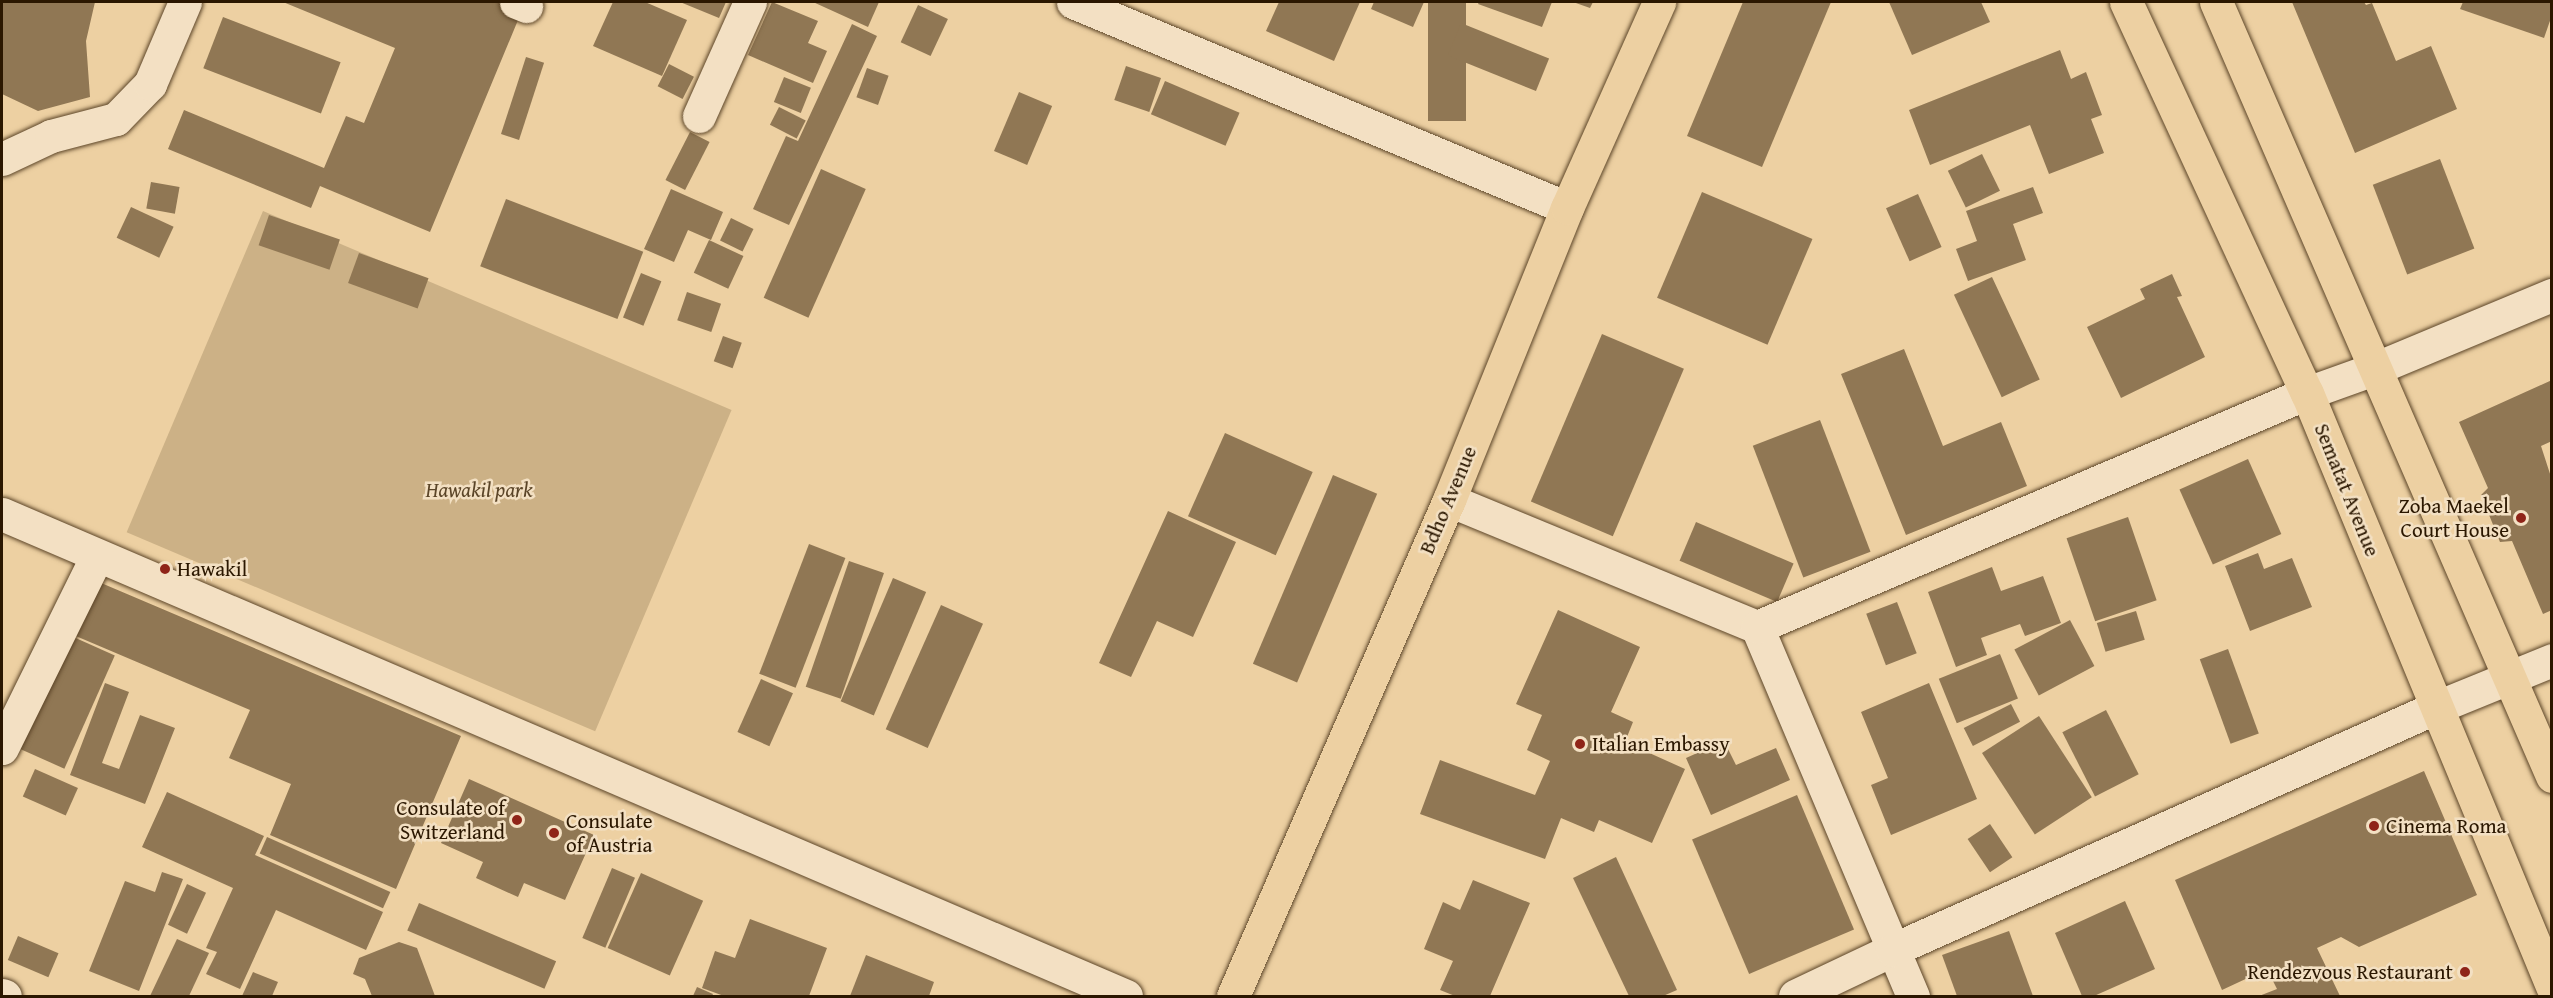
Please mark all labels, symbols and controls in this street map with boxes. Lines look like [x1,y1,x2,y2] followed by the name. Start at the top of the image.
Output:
[2309,420,2385,560] street label: Sematat Avenue
[1414,442,1482,558] street label: Bdho Avenue
[425,477,533,503] park label: Hawakil park
[2399,493,2509,543] place label: Zoba Maekel Court House
[2514,511,2528,525] marker: Zoba Maekel Court House
[177,556,248,582] place label: Hawakil
[158,562,172,576] marker: Hawakil
[1592,731,1730,757] place label: Italian Embassy
[1573,737,1587,751] marker: Italian Embassy
[396,795,505,845] place label: Consulate of Switzerland
[566,808,653,858] place label: Consulate of Austria
[510,813,524,827] marker: Consulate of Switzerland
[2386,813,2507,839] place label: Cinema Roma
[2367,819,2381,833] marker: Cinema Roma
[547,826,561,840] marker: Consulate of Austria
[2247,959,2453,985] place label: Rendezvous Restaurant
[2458,965,2472,979] marker: Rendezvous Restaurant

